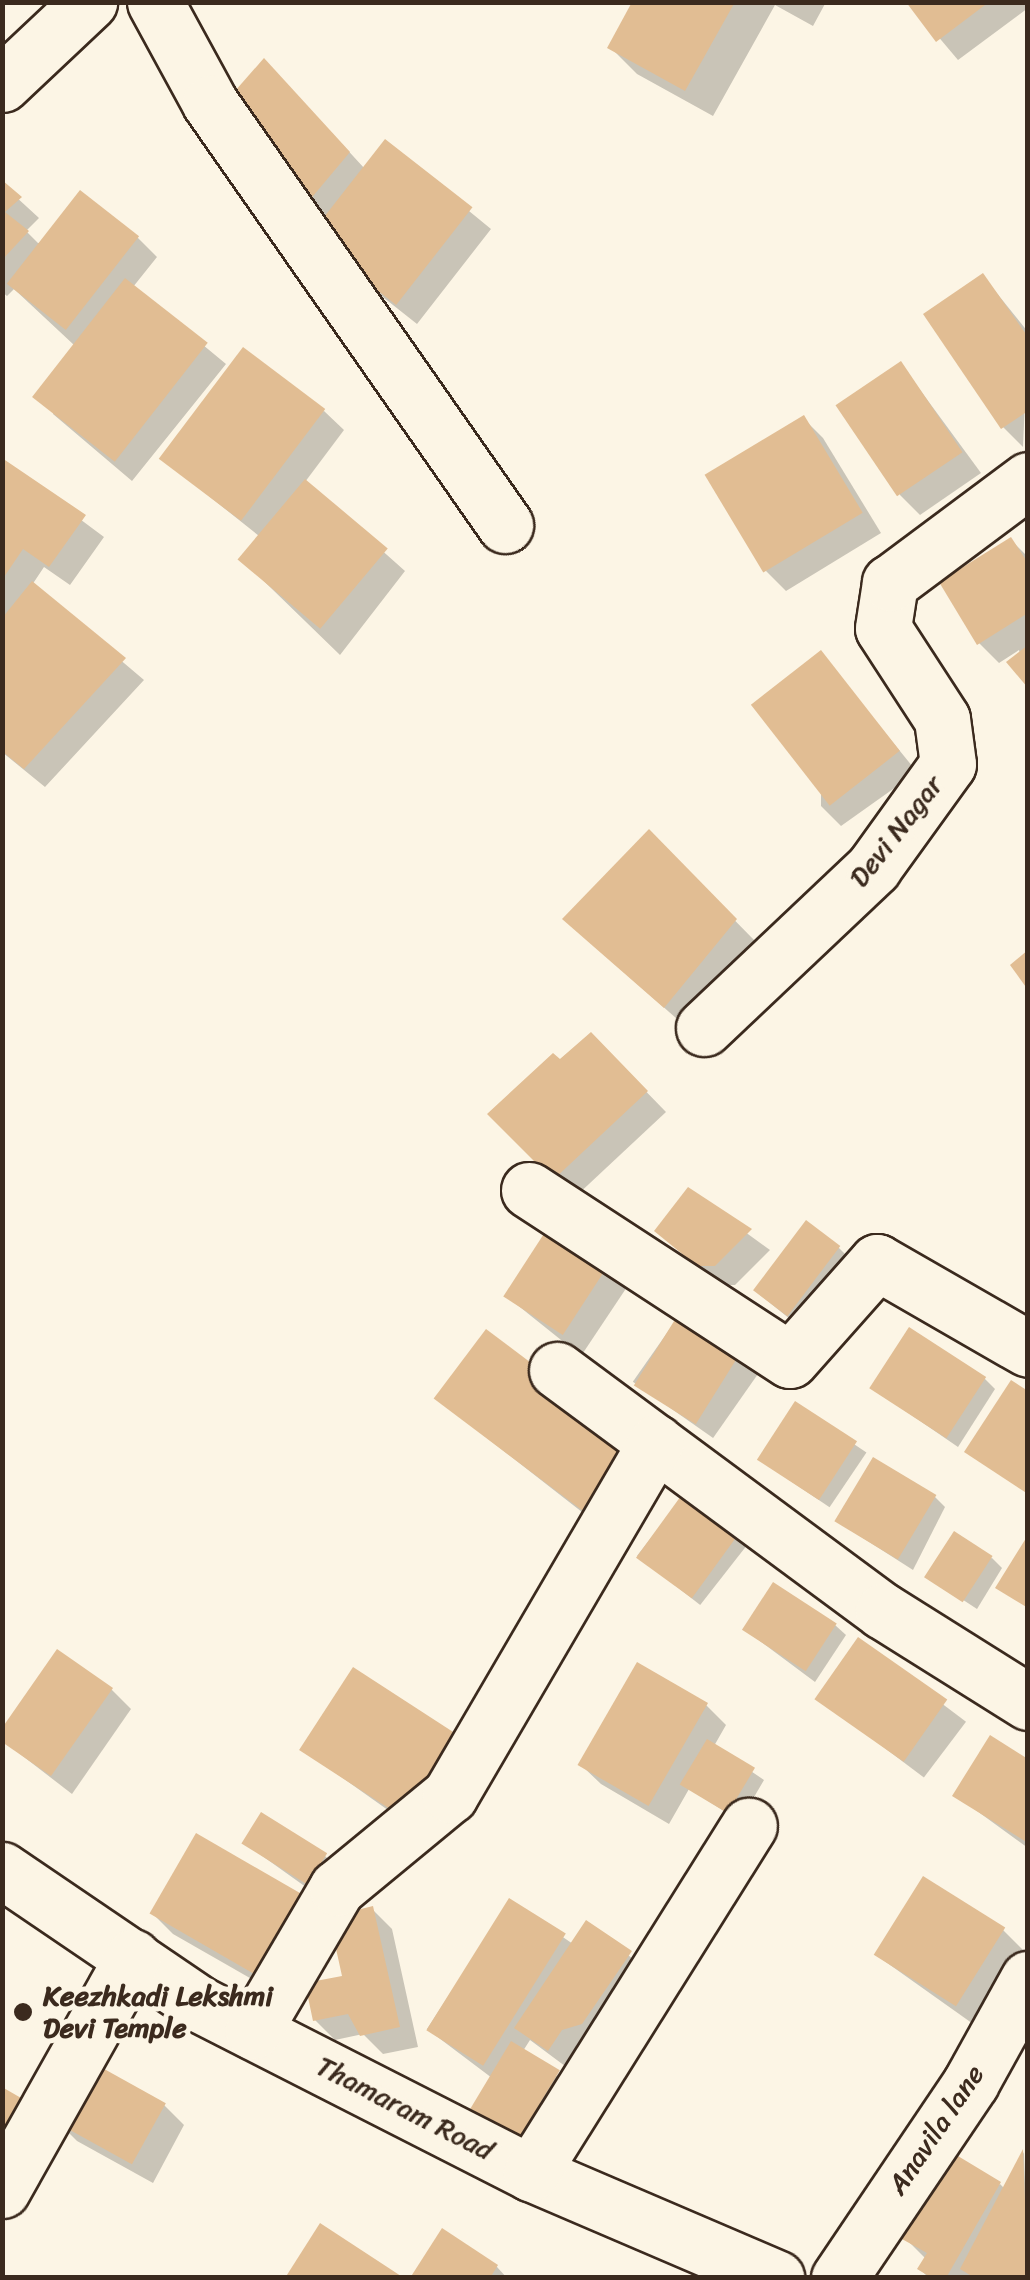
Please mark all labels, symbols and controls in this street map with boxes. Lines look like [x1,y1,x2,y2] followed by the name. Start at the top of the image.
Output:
[842,769,950,893] street label: Devi Nagar
[43,1979,274,2045] place label: Keezhkadi Lekshmi Devi Temple
[12,2001,34,2023] marker: Keezhkadi Lekshmi Devi Temple
[311,2049,499,2167] street label: Thamaram Road
[880,2059,992,2201] street label: Anavila lane

